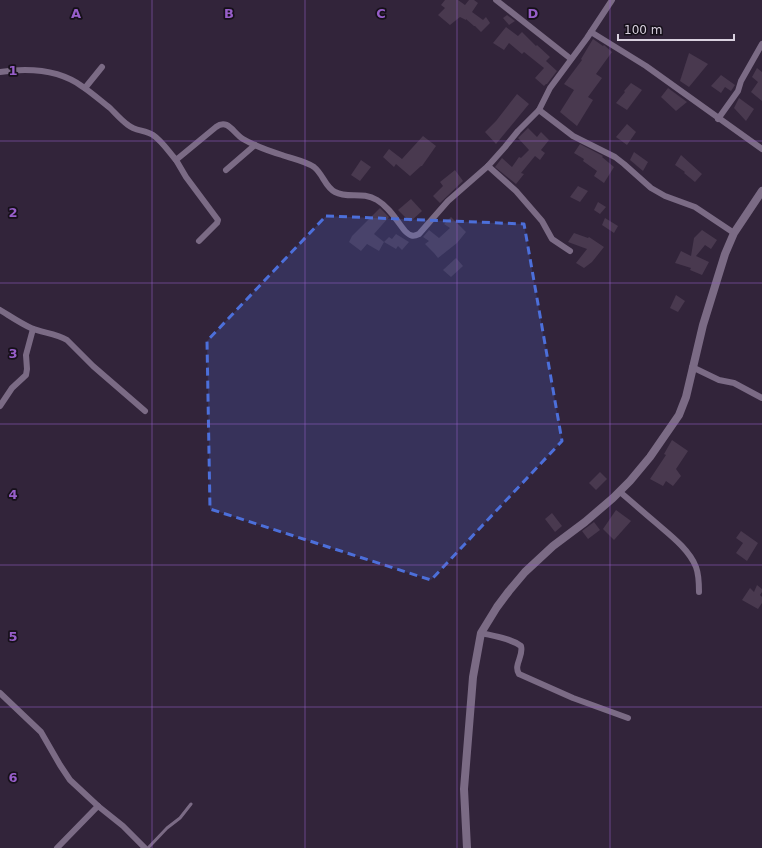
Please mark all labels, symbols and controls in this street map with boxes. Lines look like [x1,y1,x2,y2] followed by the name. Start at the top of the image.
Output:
[71,6,81,21] text: A
[224,6,234,21] text: B
[376,6,386,21] text: C
[528,6,539,21] text: D
[618,16,734,42] scale bar
[624,23,662,37] text: 100 m
[8,63,18,78] text: 1
[8,205,18,220] text: 2
[8,346,18,361] text: 3
[8,487,18,502] text: 4
[8,629,18,644] text: 5
[8,770,18,785] text: 6

